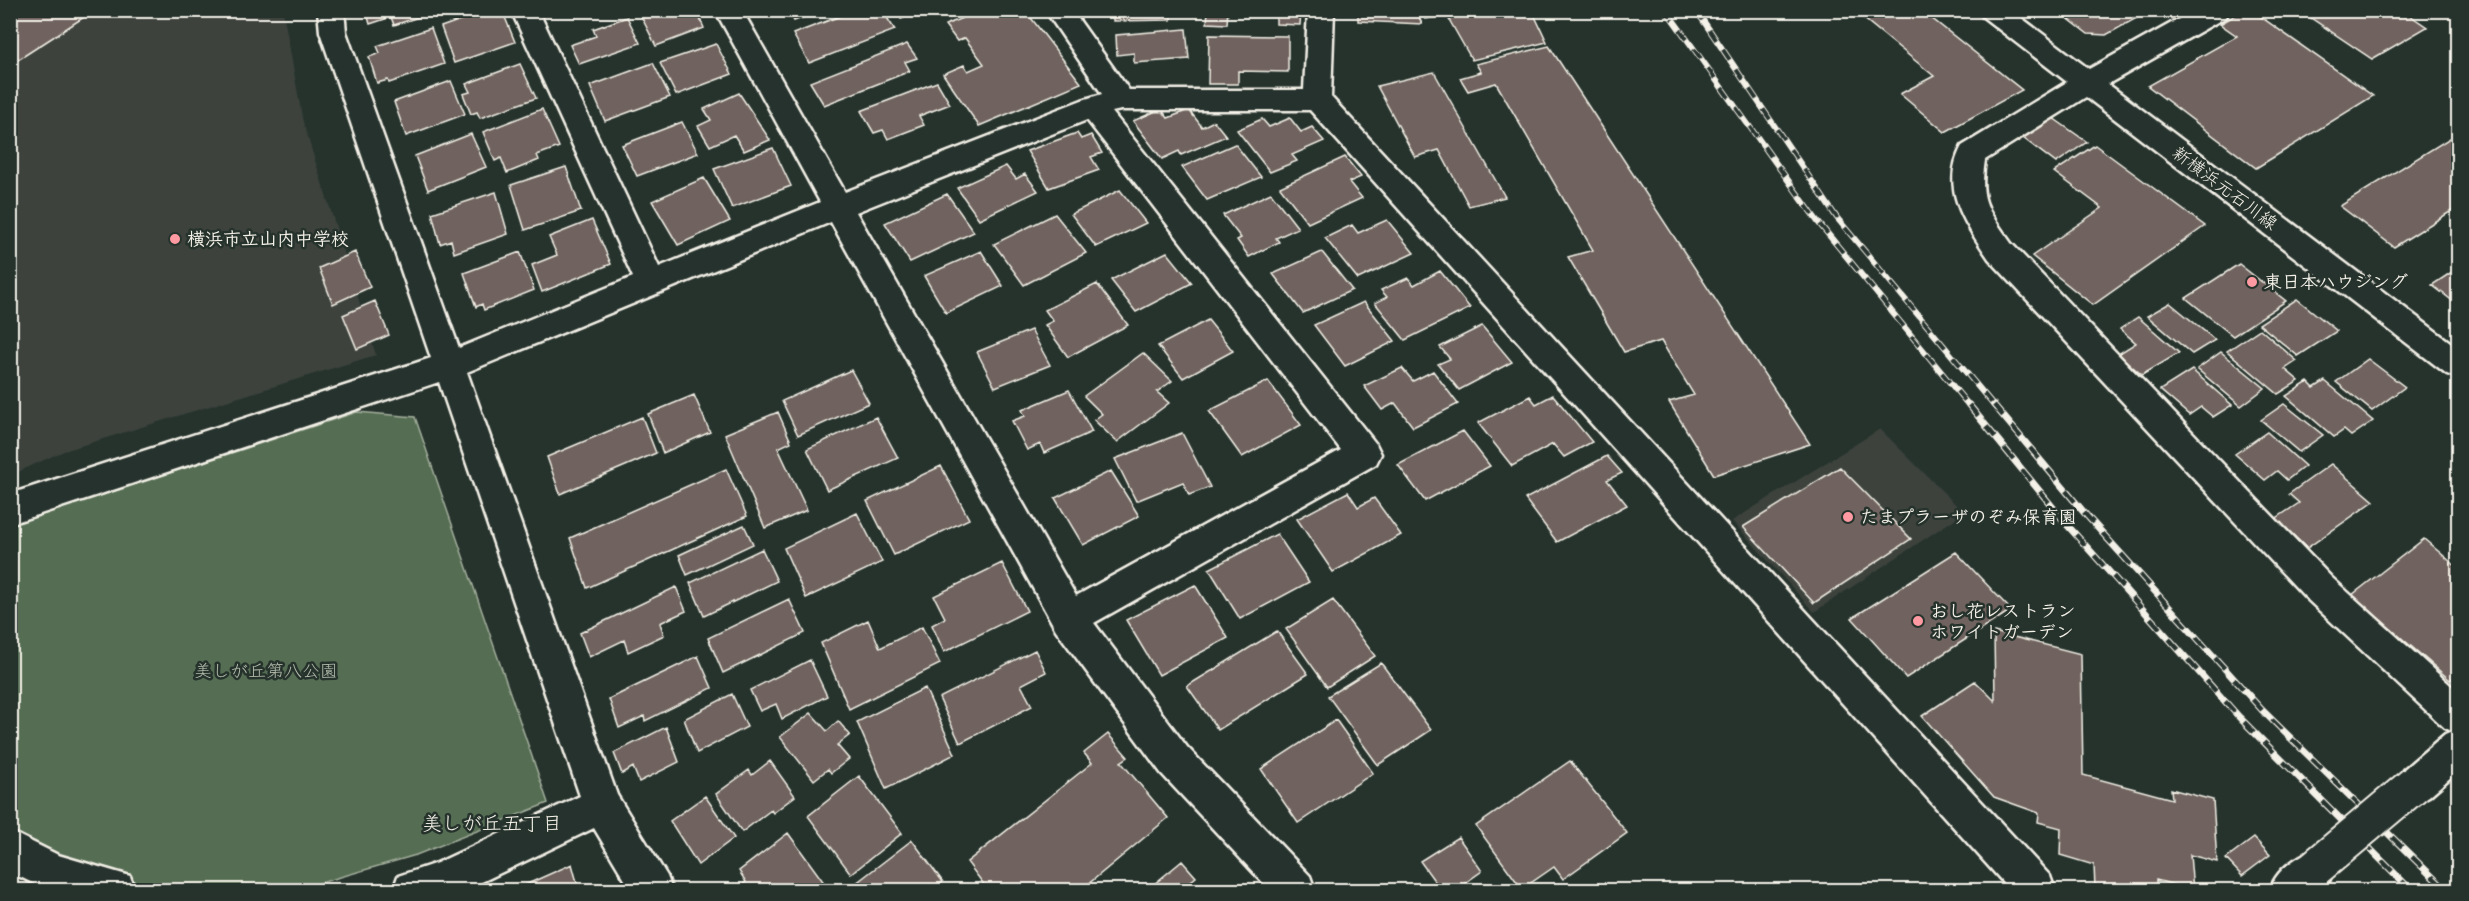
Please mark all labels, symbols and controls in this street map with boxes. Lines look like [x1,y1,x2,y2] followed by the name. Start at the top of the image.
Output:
[2167,140,2283,235] street label: 新横浜元石川線
[187,226,349,251] place label: 横浜市立山内中学校
[168,232,182,246] marker: 横浜市立山内中学校
[2264,269,2408,294] place label: 東日本ハウジング
[2245,275,2259,289] marker: 東日本ハウジング
[1860,504,2077,529] place label: たまプラーザのぞみ保育園
[1841,510,1855,524] marker: たまプラーザのぞみ保育園
[1930,598,2075,644] place label: おし花レストラン ホワイトガーデン
[1911,614,1925,628] marker: おし花レストラン ホワイトガーデン
[194,658,338,683] park label: 美しが丘第八公園
[422,809,562,836] district label: 美しが丘五丁目

